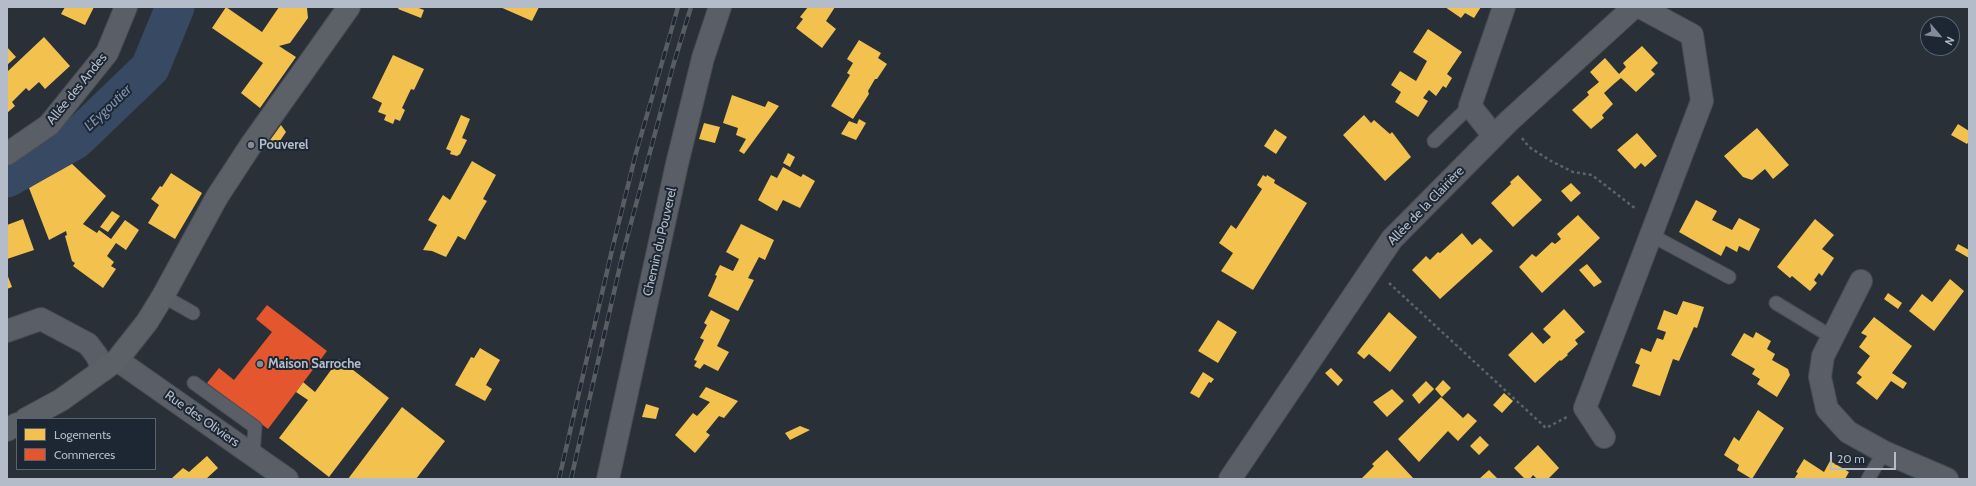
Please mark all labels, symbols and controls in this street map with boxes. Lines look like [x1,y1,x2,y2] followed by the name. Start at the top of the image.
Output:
[1920,16,1960,56] north arrow
[1942,34,1958,48] text: N
[44,50,110,128] street label: Allée des Andes
[81,81,135,135] water label: L'Eygoutier
[259,137,308,153] place label: Pouverel
[246,140,256,150] marker: Pouverel
[1384,163,1468,249] street label: Allée de la Clairière
[640,186,680,298] street label: Chemin du Pouverel
[268,356,361,372] place label: Maison Sarroche
[255,359,265,369] marker: Maison Sarroche
[162,388,242,450] street label: Rue des Oliviers
[16,418,156,470] legend
[54,427,111,442] text: Logements
[1832,444,1898,470] scale bar
[54,447,115,462] text: Commerces
[1837,451,1865,466] text: 20 m

